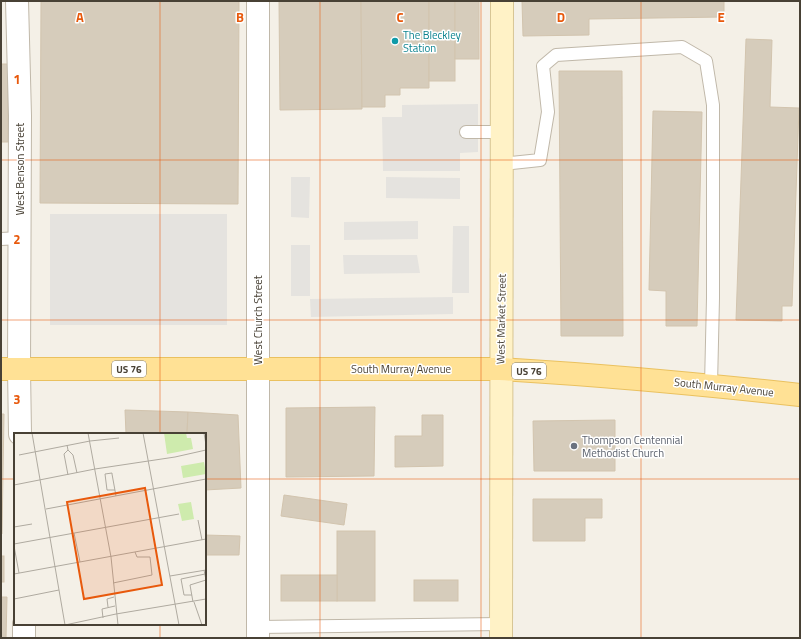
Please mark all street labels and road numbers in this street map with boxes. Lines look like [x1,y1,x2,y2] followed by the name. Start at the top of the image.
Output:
[12,123,28,215] street label: West Benson Street
[492,274,510,364] street label: West Market Street
[250,275,266,365] street label: West Church Street
[112,361,146,377] road number: US 76
[351,361,451,377] street label: South Murray Avenue
[512,363,546,379] road number: US 76
[673,374,775,400] street label: South Murray Avenue

